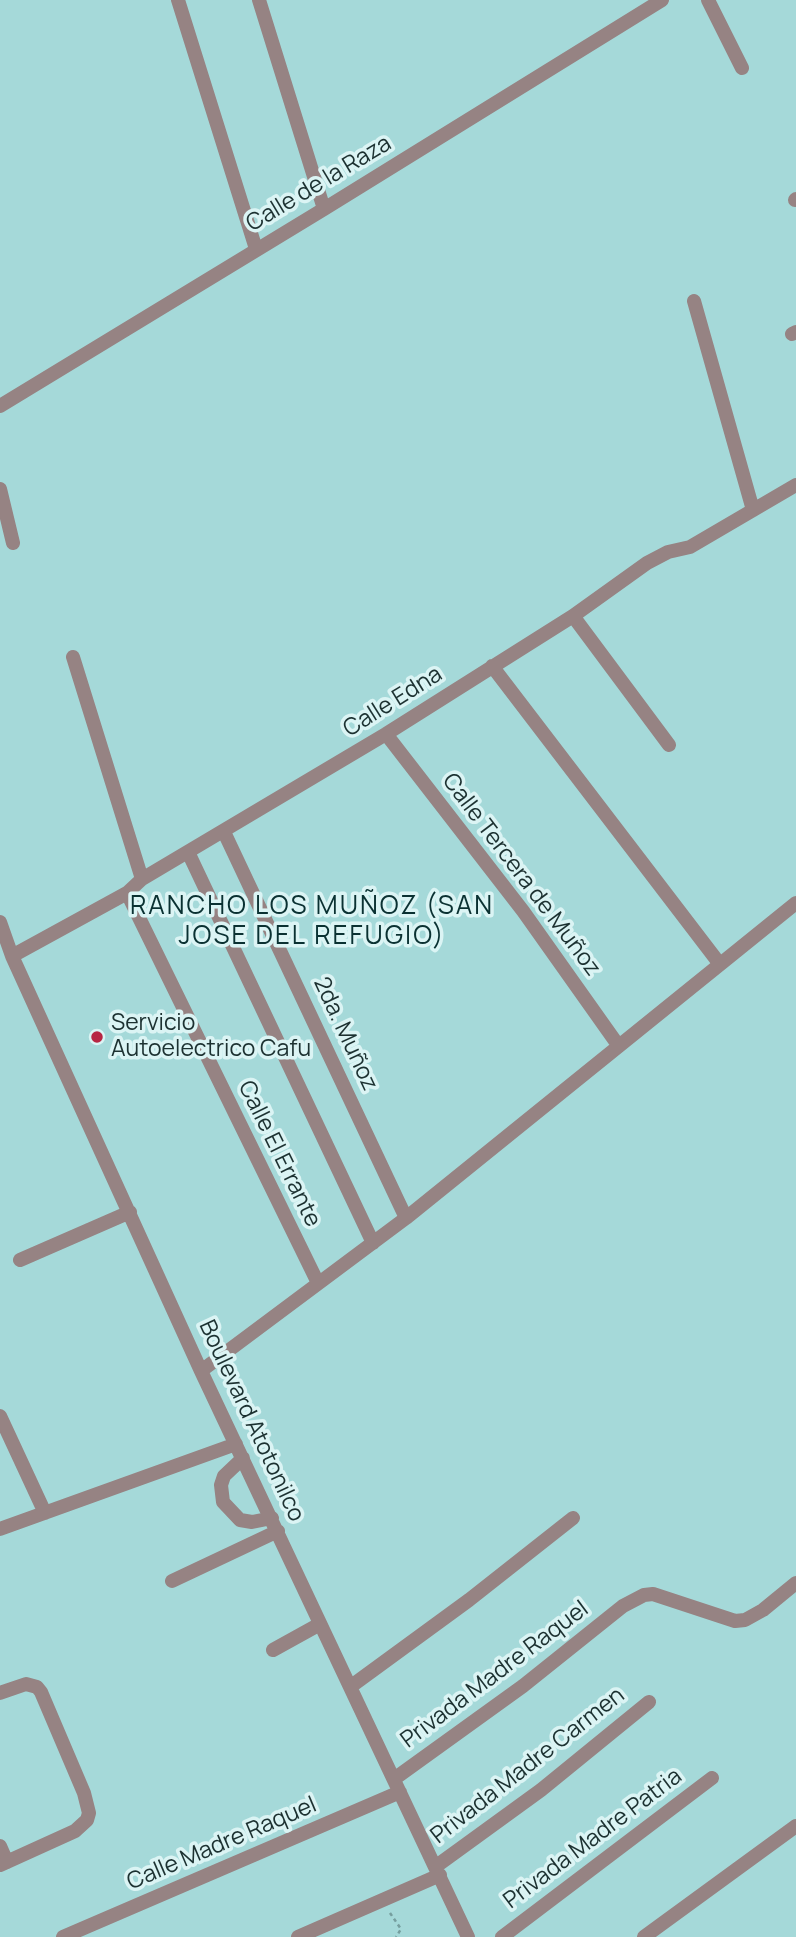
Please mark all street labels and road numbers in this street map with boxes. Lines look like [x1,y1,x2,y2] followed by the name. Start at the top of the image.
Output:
[242,130,396,238] street label: Calle de la Raza
[339,661,447,743] street label: Calle Edna
[436,768,606,982] street label: Calle Tercera de Muñoz
[307,973,383,1095] street label: 2da. Muñoz
[232,1077,326,1231] street label: Calle El Errante
[192,1316,310,1526] street label: Boulevard Atotonilco
[396,1596,594,1754] street label: Privada Madre Raquel
[426,1682,630,1850] street label: Privada Madre Carmen
[498,1763,688,1915] street label: Privada Madre Patria
[123,1792,321,1896] street label: Calle Madre Raquel

